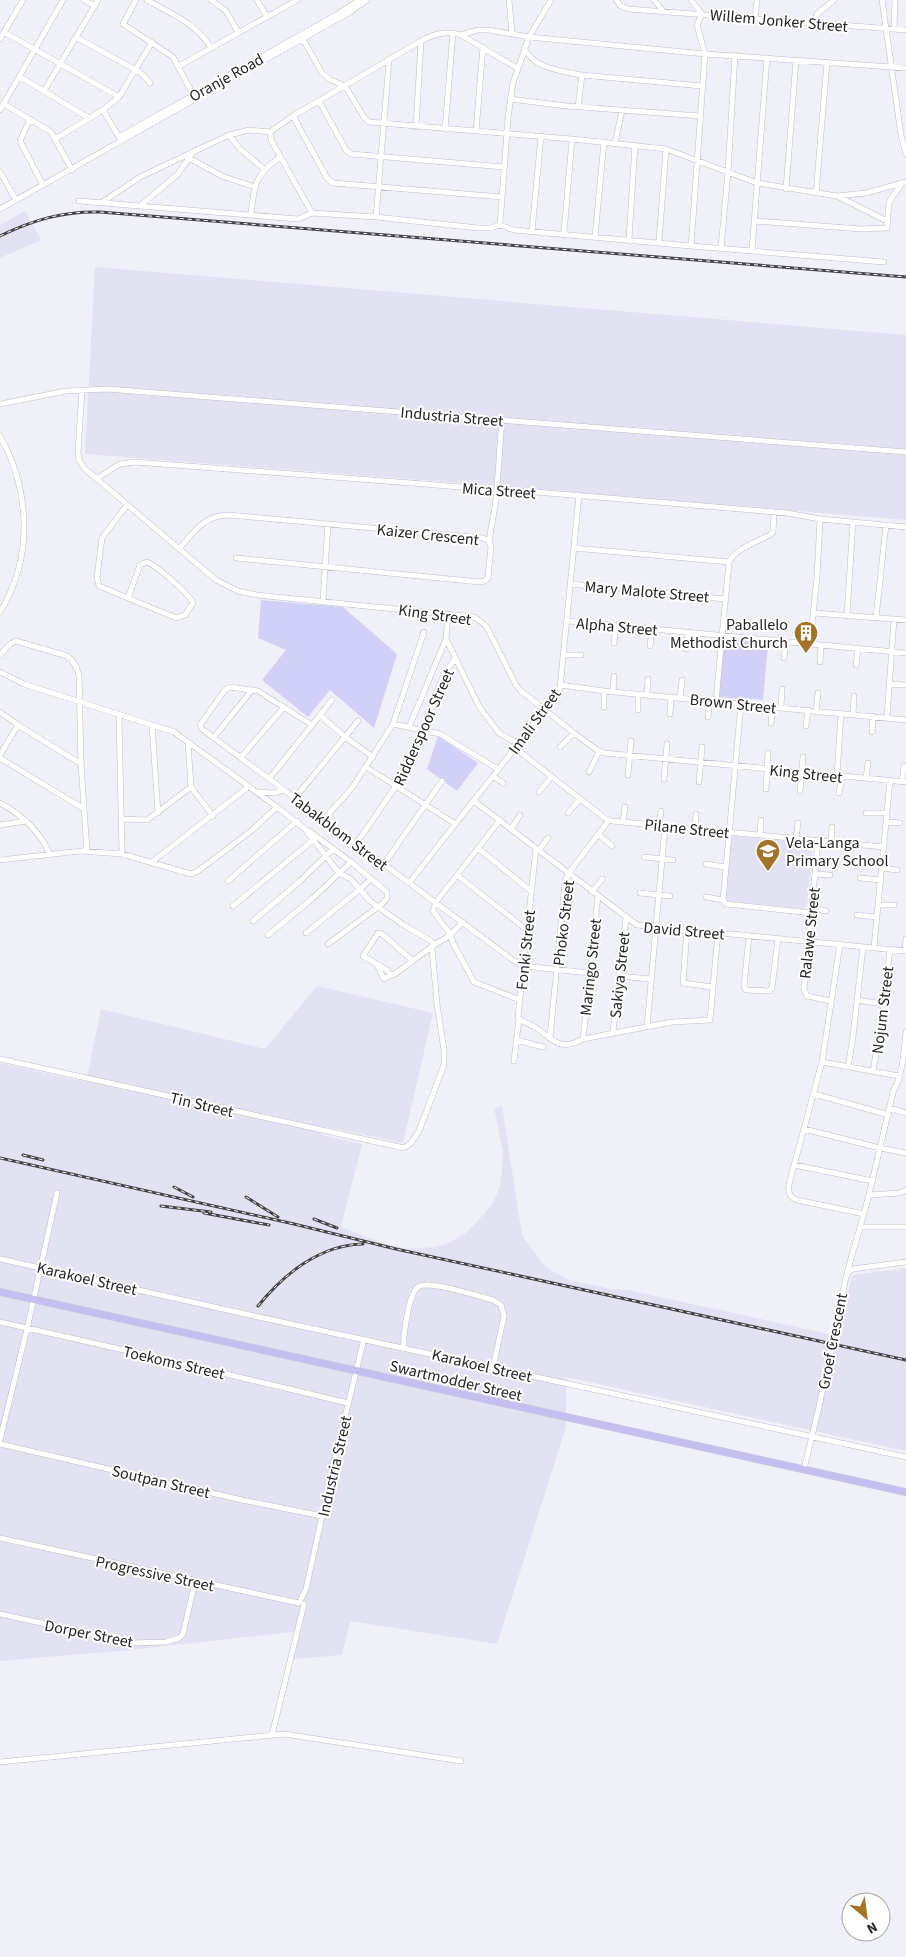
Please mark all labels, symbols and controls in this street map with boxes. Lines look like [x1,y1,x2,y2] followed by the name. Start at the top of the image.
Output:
[709,4,849,38] street label: Willem Jonker Street
[185,48,268,107] street label: Oranje Road
[400,402,505,433] street label: Industria Street
[461,477,537,505] street label: Mica Street
[376,519,481,551] street label: Kaizer Crescent
[584,576,711,608] street label: Mary Malote Street
[397,599,473,631] street label: King Street
[575,612,659,642] street label: Alpha Street
[670,614,788,654] place label: Paballelo Methodist Church
[793,620,819,654] building icon: Paballelo Methodist Church
[388,665,460,789] street label: Ridderspoor Street
[503,684,567,759] street label: Imali Street
[688,689,778,720] street label: Brown Street
[768,759,844,789] street label: King Street
[285,787,393,877] street label: Tabakblom Street
[643,814,731,844] street label: Pilane Street
[786,832,888,872] place label: Vela-Langa Primary School
[755,838,781,872] school or university icon: Vela-Langa Primary School
[548,879,580,967] street label: Phoko Street
[794,886,826,980] street label: Ralawe Street
[511,908,541,991] street label: Fonki Street
[642,916,726,946] street label: David Street
[575,917,607,1017] street label: Maringo Street
[605,930,636,1020] street label: Sakiya Street
[867,964,899,1055] street label: Nojum Street
[168,1087,236,1123] street label: Tin Street
[35,1257,140,1301] street label: Karakoel Street
[813,1290,853,1391] street label: Groef Crescent
[121,1341,227,1385] street label: Toekoms Street
[430,1344,535,1388] street label: Karakoel Street
[387,1355,525,1407] street label: Swartmodder Street
[313,1413,357,1519] street label: Industria Street
[110,1460,213,1504] street label: Soutpan Street
[94,1551,217,1597] street label: Progressive Street
[43,1615,136,1653] street label: Dorper Street
[841,1892,891,1942] north arrow
[863,1916,881,1938] text: N

